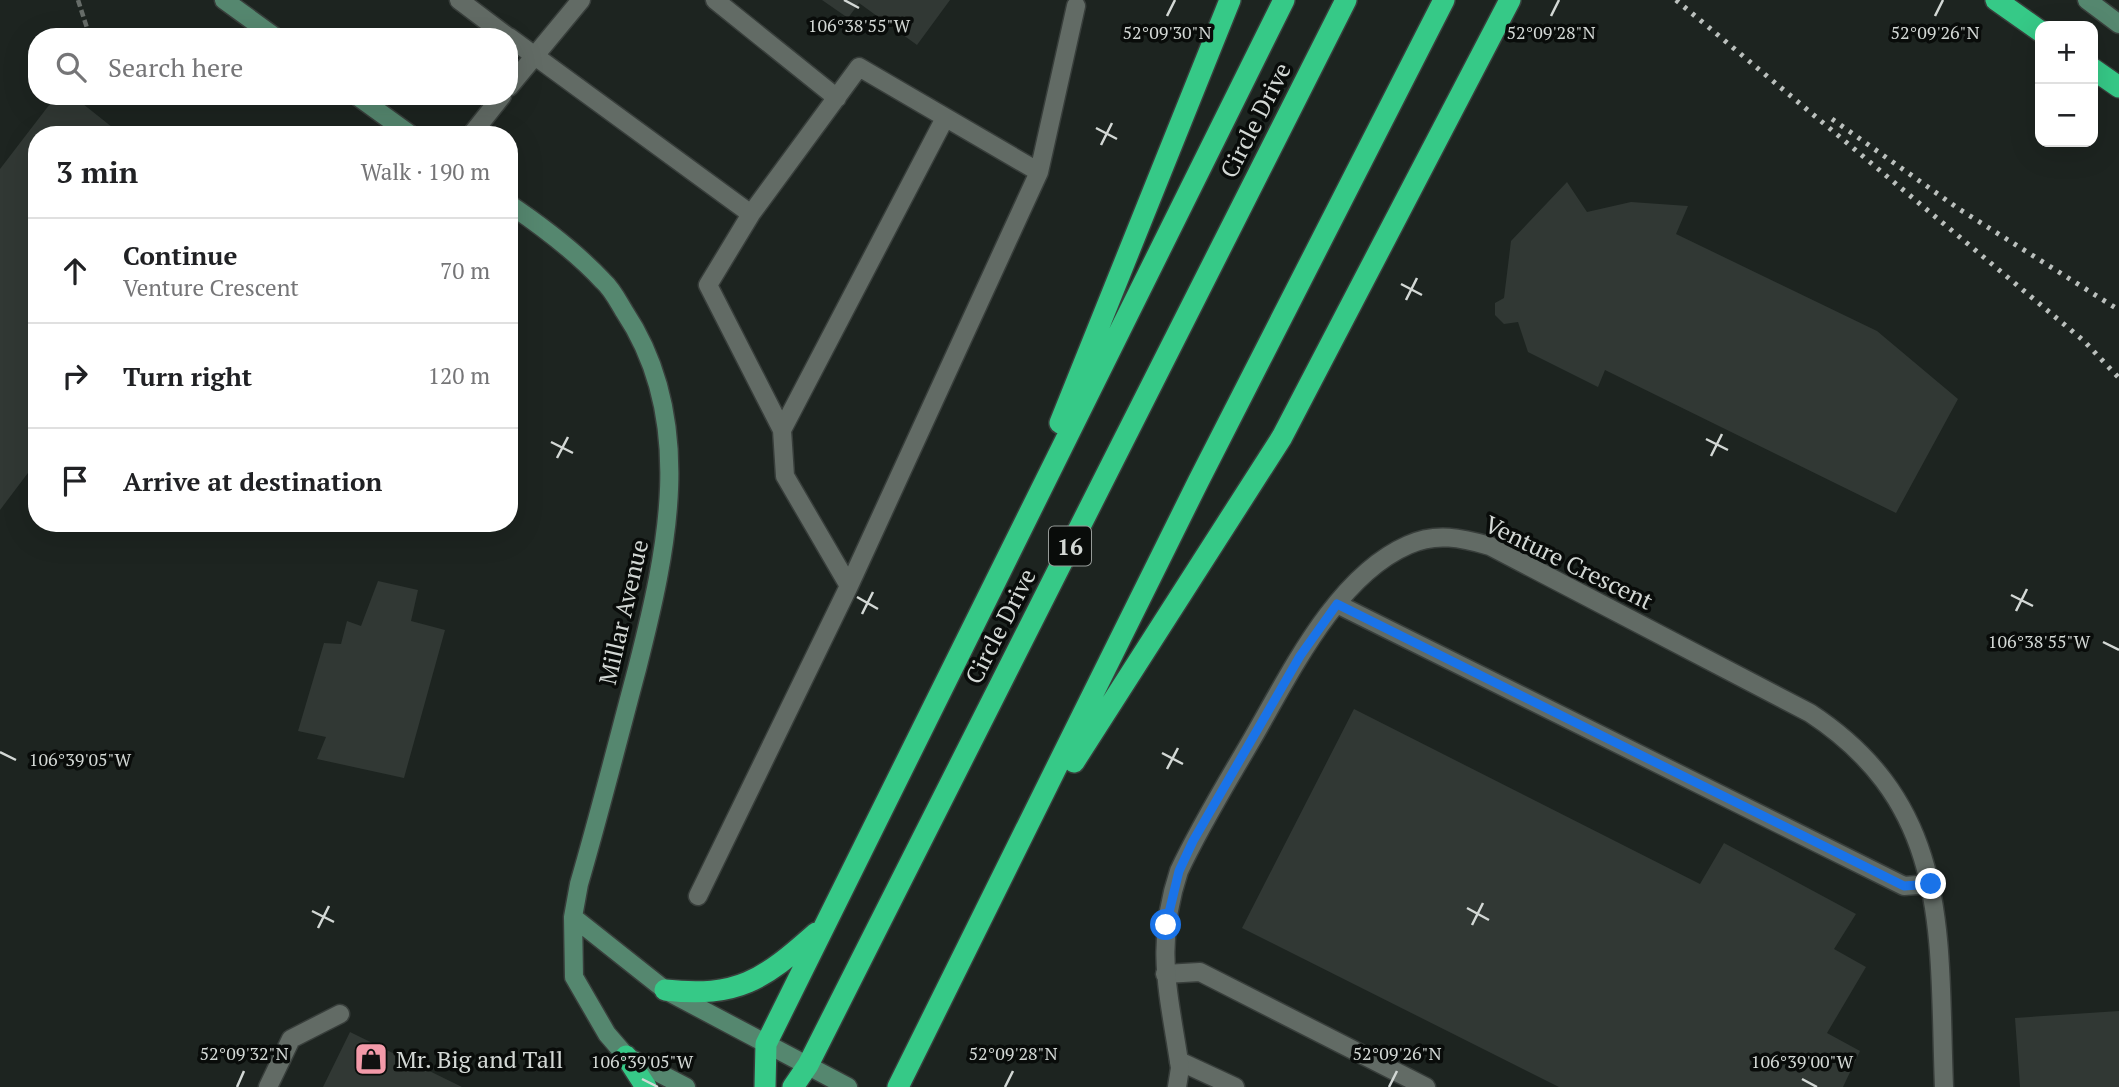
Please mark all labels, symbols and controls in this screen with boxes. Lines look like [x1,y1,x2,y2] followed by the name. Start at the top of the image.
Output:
[808,13,910,37] text: 106°38'55"W
[1122,20,1212,44] text: 52°09'30"N
[1506,20,1596,44] text: 52°09'28"N
[1890,20,1980,44] text: 52°09'26"N
[2035,21,2098,147] map controls
[2035,21,2098,84] button: +
[28,28,518,105] search box
[52,48,90,86] icon: search
[108,50,243,84] text: Search here
[1212,57,1298,183] street label: Circle Drive
[2035,84,2098,147] button: −
[56,152,138,192] text: 3 min
[361,156,490,187] text: Walk · 190 m
[123,238,237,272] text: Continue
[56,252,94,290] icon: ahead
[440,255,490,286] text: 70 m
[123,272,299,303] text: Venture Crescent
[56,357,94,395] icon: right
[123,359,252,393] text: Turn right
[428,360,490,391] text: 120 m
[56,462,94,500] icon: arrive
[123,464,382,498] text: Arrive at destination
[1480,507,1659,617] street label: Venture Crescent
[1049,526,1091,566] road number: 16
[591,536,655,688] street label: Millar Avenue
[957,563,1043,689] street label: Circle Drive
[1988,629,2090,653] text: 106°38'55"W
[29,747,131,771] text: 106°39'05"W
[1915,868,1946,899] route end
[1150,909,1181,940] route start
[352,1040,390,1078] shop icon: Mr. Big and Tall
[199,1041,289,1065] text: 52°09'32"N
[968,1041,1058,1065] text: 52°09'28"N
[1352,1041,1442,1065] text: 52°09'26"N
[396,1043,563,1075] place label: Mr. Big and Tall
[591,1049,693,1073] text: 106°39'05"W
[1751,1049,1853,1073] text: 106°39'00"W

